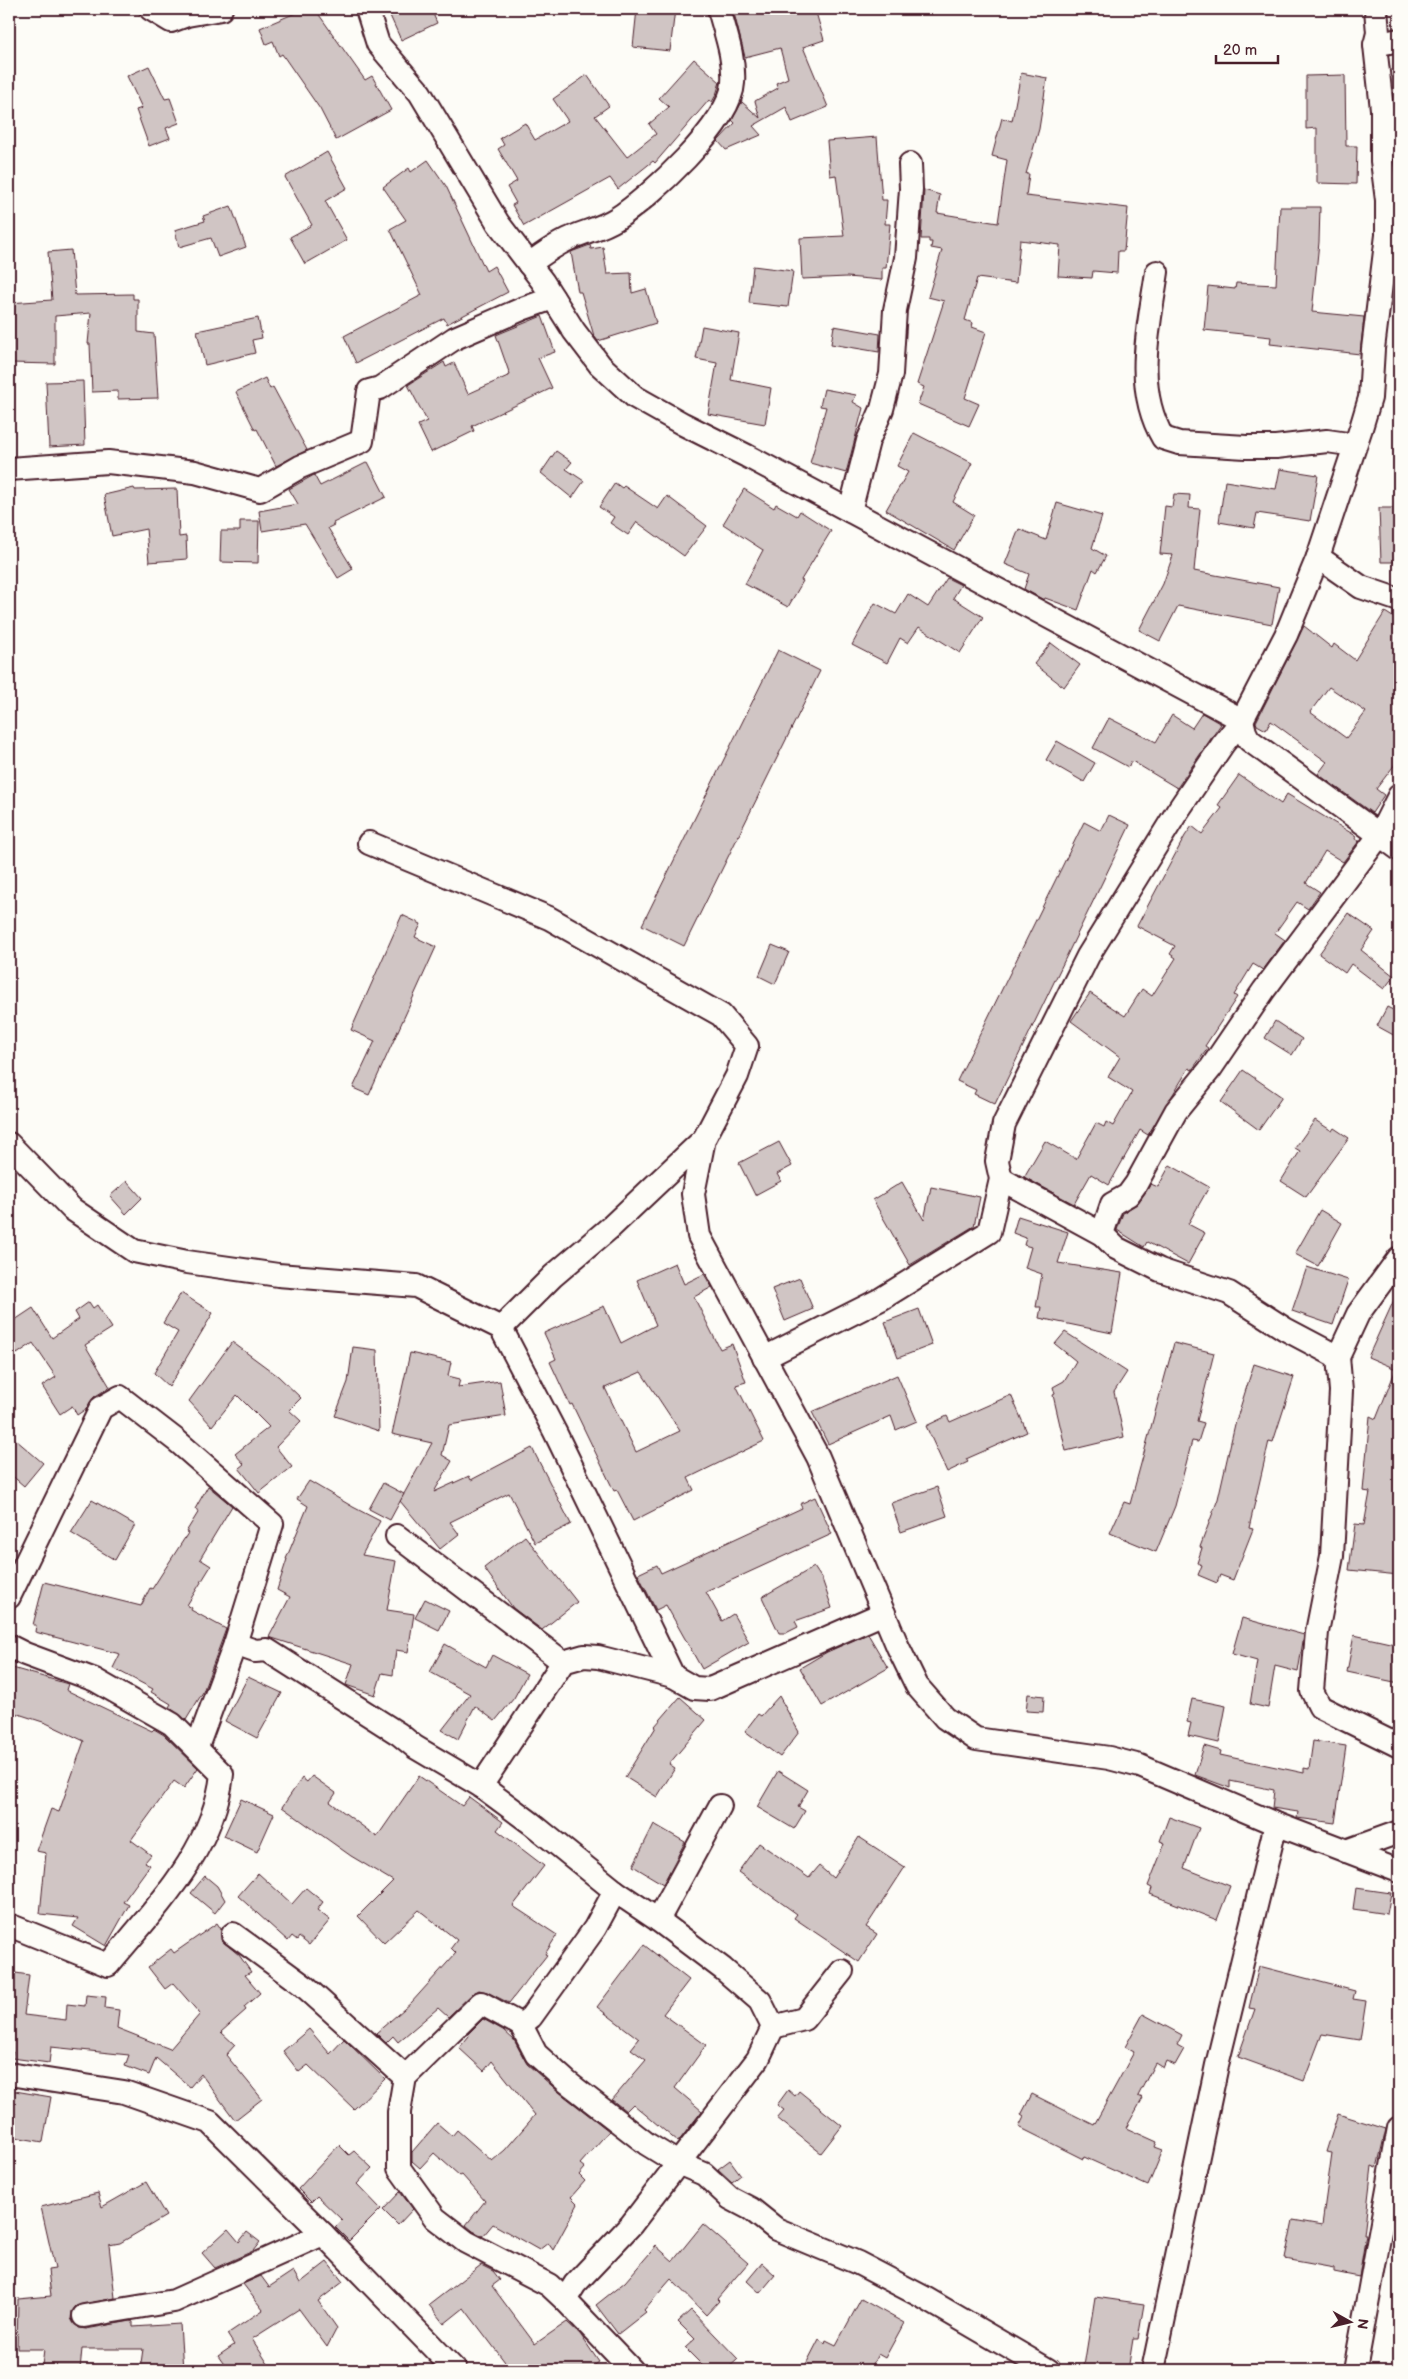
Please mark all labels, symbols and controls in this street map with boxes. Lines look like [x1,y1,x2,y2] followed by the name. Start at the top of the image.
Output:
[1216,32,1278,64] scale bar
[1223,41,1257,60] text: 20 m
[1326,2296,1376,2346] north arrow
[1353,2317,1372,2330] text: N

